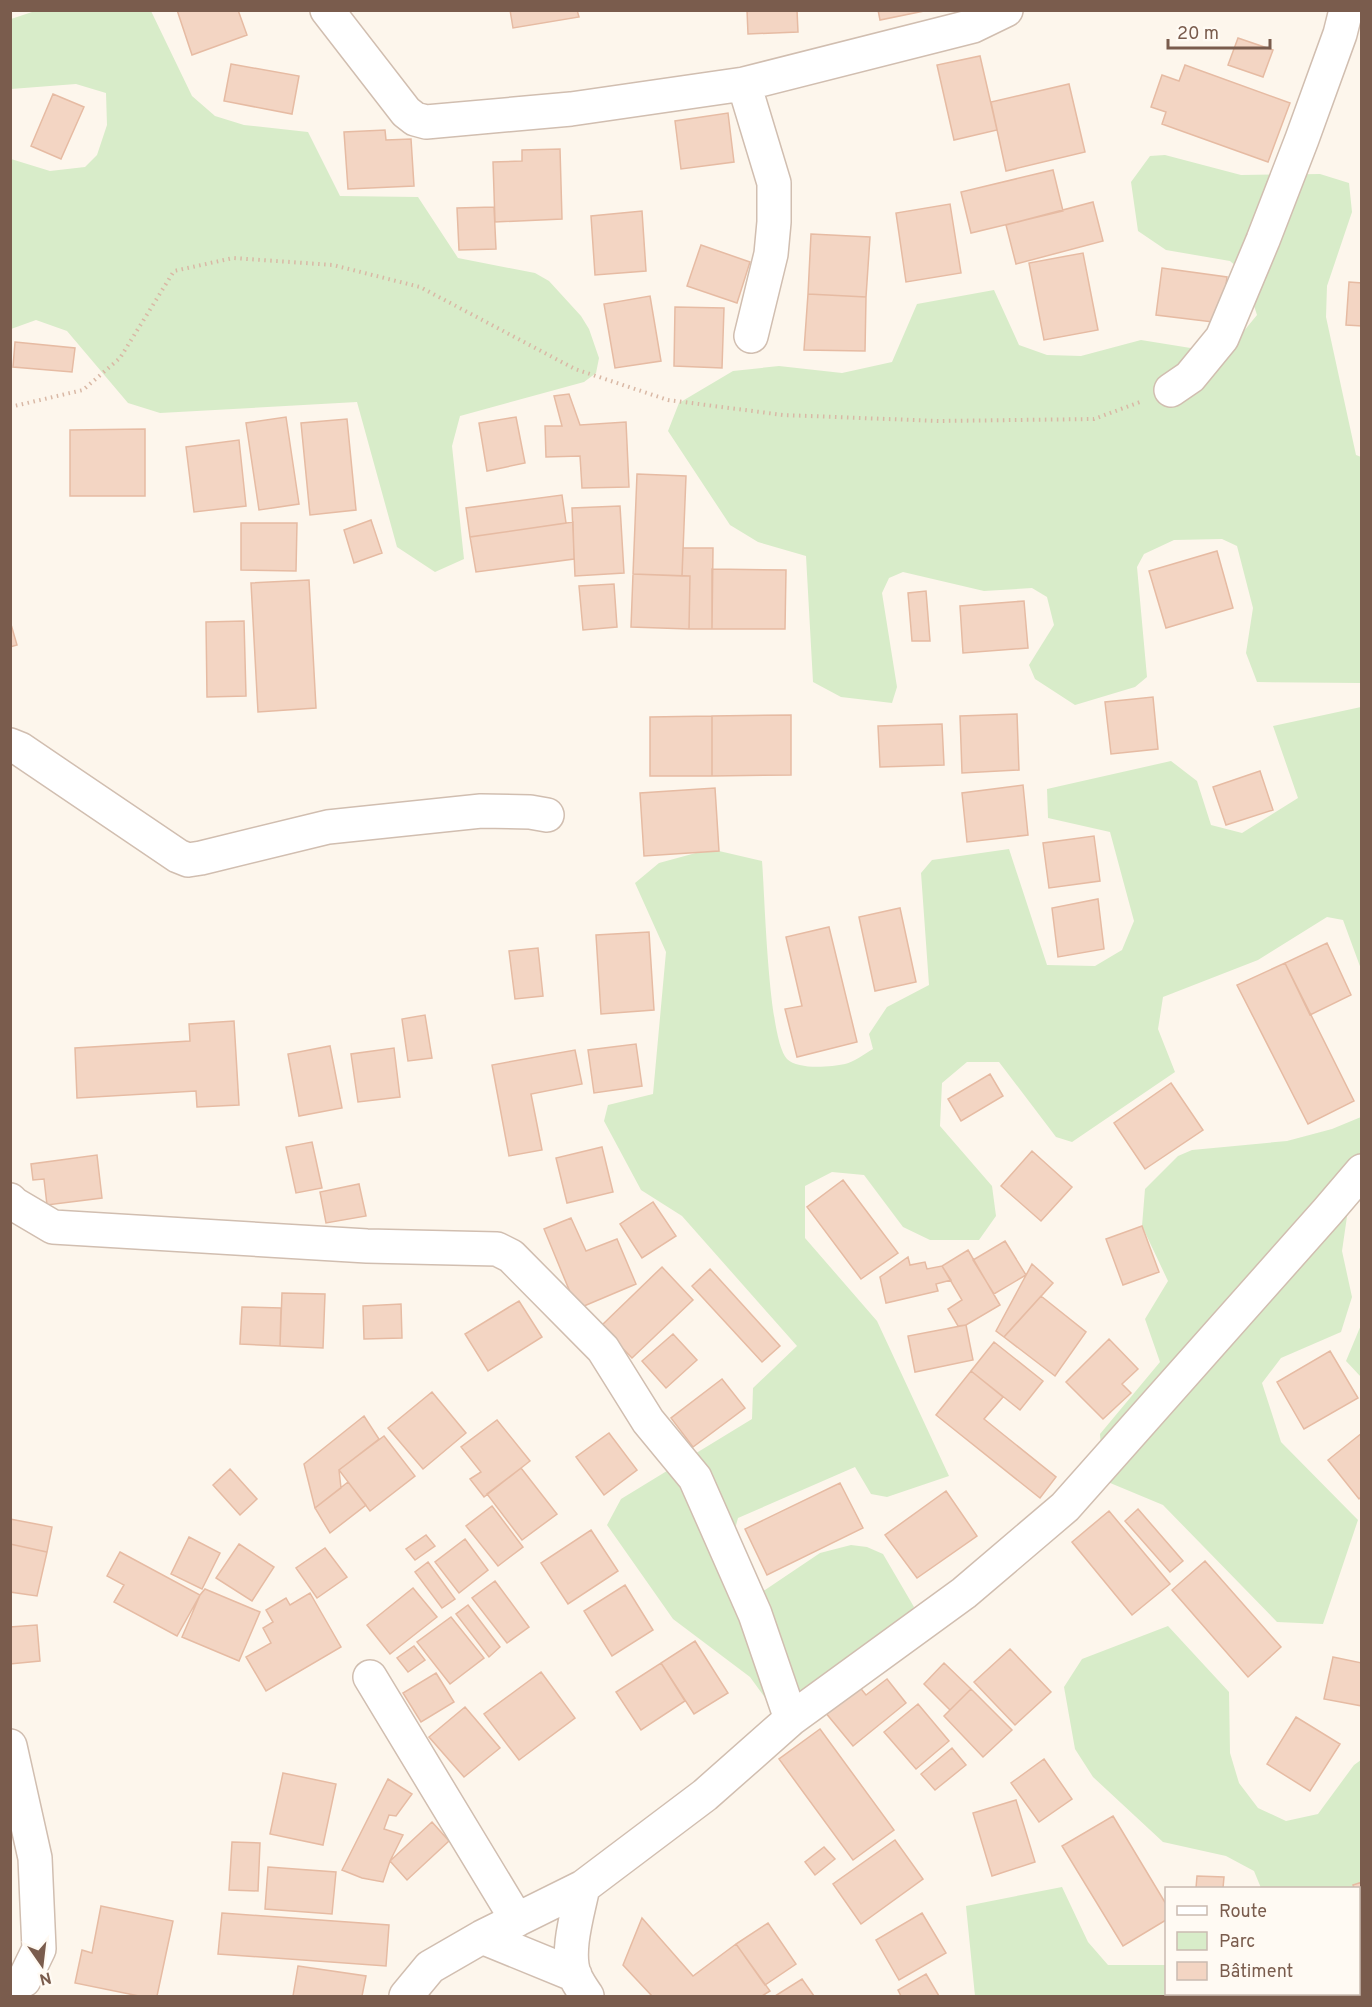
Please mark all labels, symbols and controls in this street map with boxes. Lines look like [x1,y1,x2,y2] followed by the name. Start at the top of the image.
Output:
[1168,12,1270,50] scale bar
[1177,23,1219,46] text: 20 m
[1165,1887,1360,1995] legend
[1219,1901,1267,1924] text: Route
[1219,1931,1255,1954] text: Parc
[12,1935,72,1995] north arrow
[1219,1961,1293,1984] text: Bâtiment
[37,1967,53,1989] text: N

